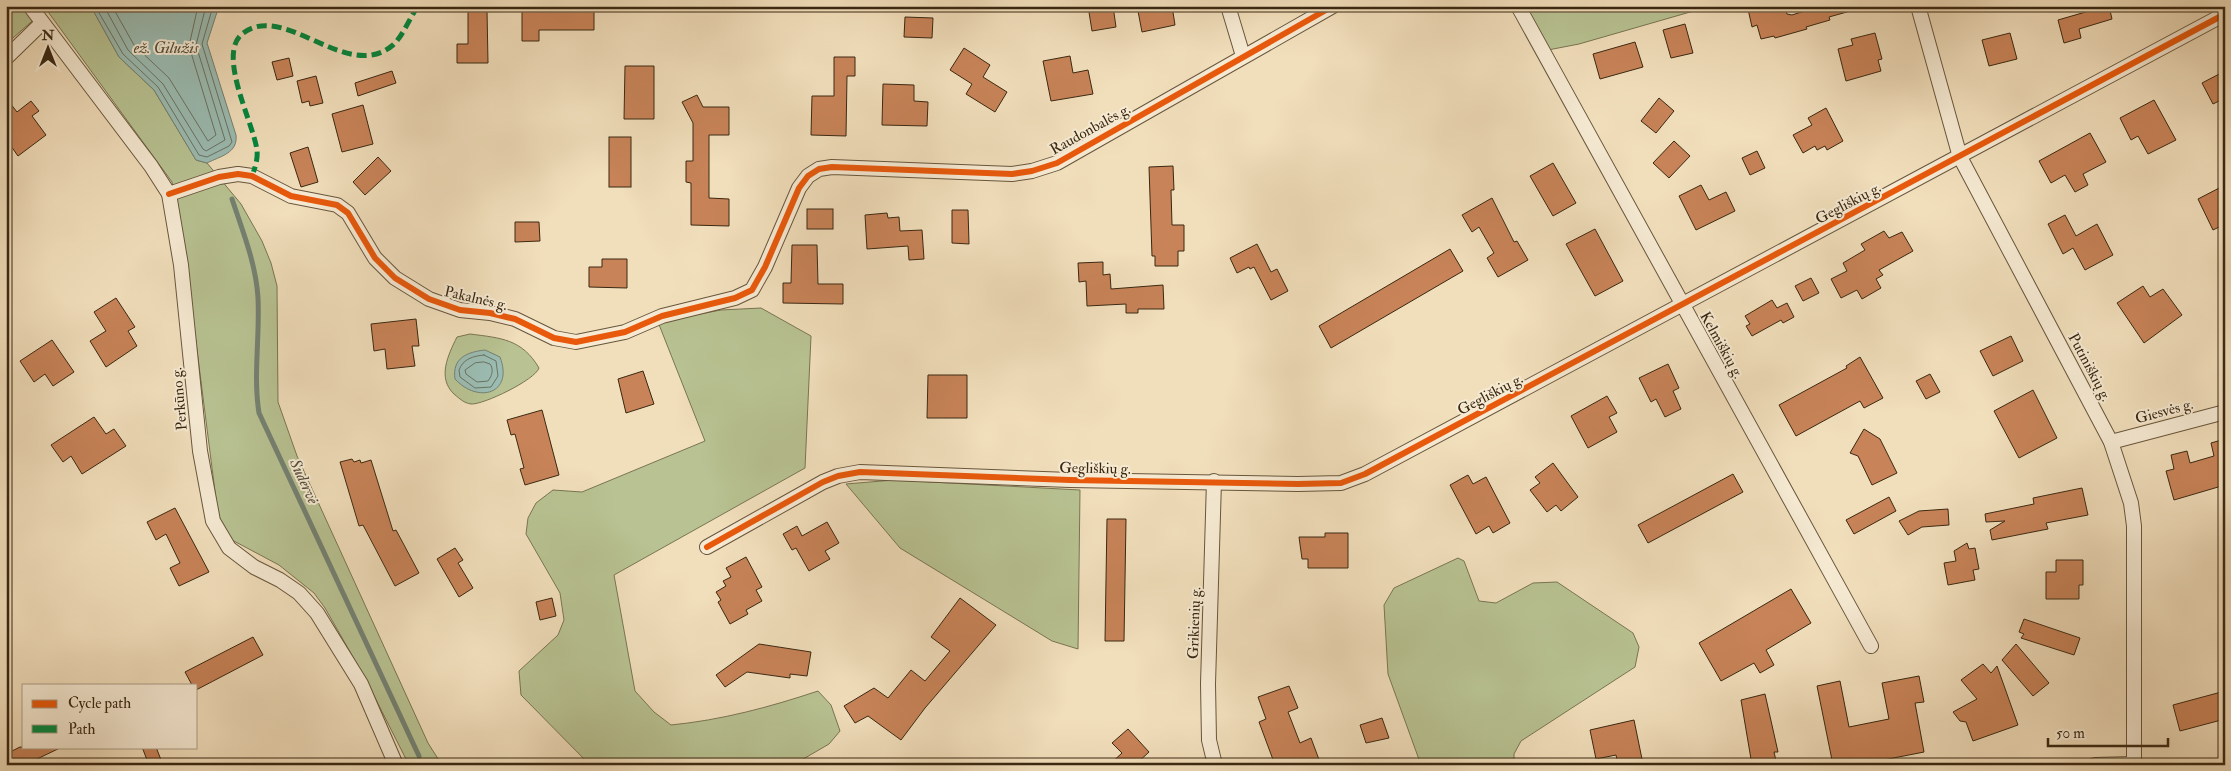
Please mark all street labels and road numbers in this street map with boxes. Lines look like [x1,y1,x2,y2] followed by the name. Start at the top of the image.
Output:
[1047,100,1134,159] street label: Raudonbalės g.
[1812,178,1884,229] street label: Gegliškių g.
[442,282,509,315] street label: Pakalnės g.
[1695,309,1748,382] street label: Kelmiškių g.
[2064,330,2115,405] street label: Putiniškių g.
[167,367,192,431] street label: Perkūno g.
[1454,369,1526,420] street label: Gegliškių g.
[2133,395,2195,428] street label: Giesvės g.
[1059,458,1131,479] street label: Gegliškių g.
[1184,586,1205,660] street label: Grikienių g.

